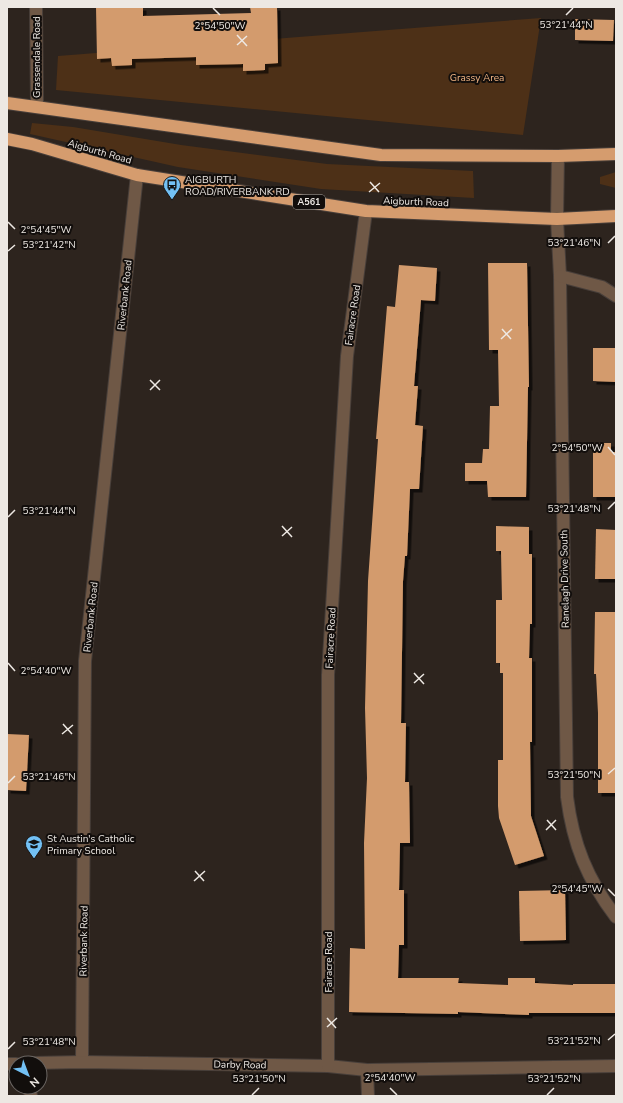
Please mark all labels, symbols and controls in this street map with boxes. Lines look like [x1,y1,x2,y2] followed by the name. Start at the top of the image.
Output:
[30,16,44,98] street label: Grassendale Road
[539,18,593,32] text: 53°21'44"N
[195,19,245,33] text: 2°54'50"W
[450,71,504,85] park label: Grassy Area
[66,136,133,168] street label: Aigburth Road
[185,173,290,199] place label: AIGBURTH ROAD/RIVERBANK RD
[162,175,182,200] bus stop icon: AIGBURTH ROAD/RIVERBANK RD
[383,194,449,210] street label: Aigburth Road
[293,195,325,209] road number: A561
[21,223,71,237] text: 2°54'45"W
[547,236,601,250] text: 53°21'46"N
[22,238,76,252] text: 53°21'42"N
[114,259,136,331] street label: Riverbank Road
[342,284,364,346] street label: Fairacre Road
[552,441,602,455] text: 2°54'50"W
[547,502,601,516] text: 53°21'48"N
[22,504,76,518] text: 53°21'44"N
[557,530,573,628] street label: Ranelagh Drive South
[80,581,102,653] street label: Riverbank Road
[322,607,340,669] street label: Fairacre Road
[21,664,71,678] text: 2°54'40"W
[547,768,601,782] text: 53°21'50"N
[22,770,76,784] text: 53°21'46"N
[47,832,135,858] place label: St Austin's Catholic Primary School
[24,834,44,859] school or university icon: St Austin's Catholic Primary School
[552,882,602,896] text: 2°54'45"W
[76,905,92,976] street label: Riverbank Road
[322,931,336,993] street label: Fairacre Road
[547,1034,601,1048] text: 53°21'52"N
[22,1035,76,1049] text: 53°21'48"N
[8,1055,48,1095] north arrow
[213,1058,267,1072] street label: Darby Road
[365,1071,415,1085] text: 2°54'40"W
[232,1072,286,1086] text: 53°21'50"N
[527,1072,581,1086] text: 53°21'52"N
[26,1074,42,1090] text: N

